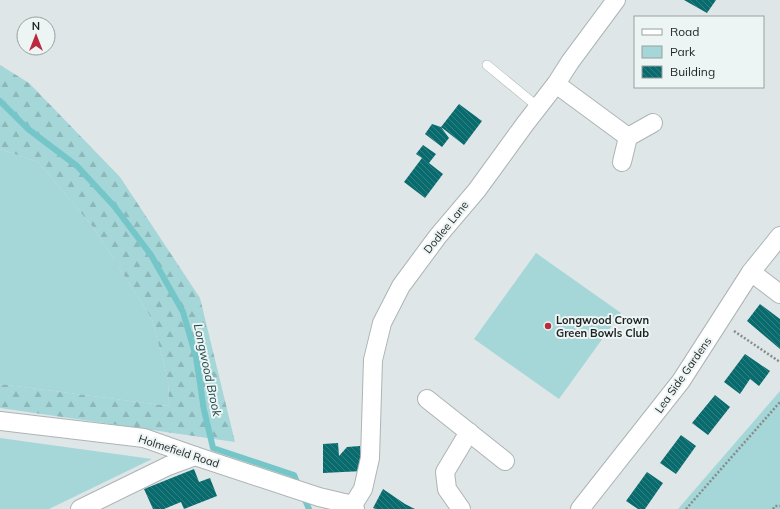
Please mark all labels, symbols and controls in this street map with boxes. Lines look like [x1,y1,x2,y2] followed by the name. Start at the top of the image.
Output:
[16,16,56,56] north arrow
[634,16,764,88] legend
[32,19,40,33] text: N
[670,24,699,39] text: Road
[670,44,696,59] text: Park
[670,64,715,79] text: Building
[421,198,471,256] street label: Dodlee Lane
[556,313,649,340] place label: Longwood Crown Green Bowls Club
[543,321,553,331] marker: Longwood Crown Green Bowls Club
[191,322,225,418] water label: Longwood Brook
[652,334,714,416] street label: Lea Side Gardens
[137,431,221,471] street label: Holmefield Road

